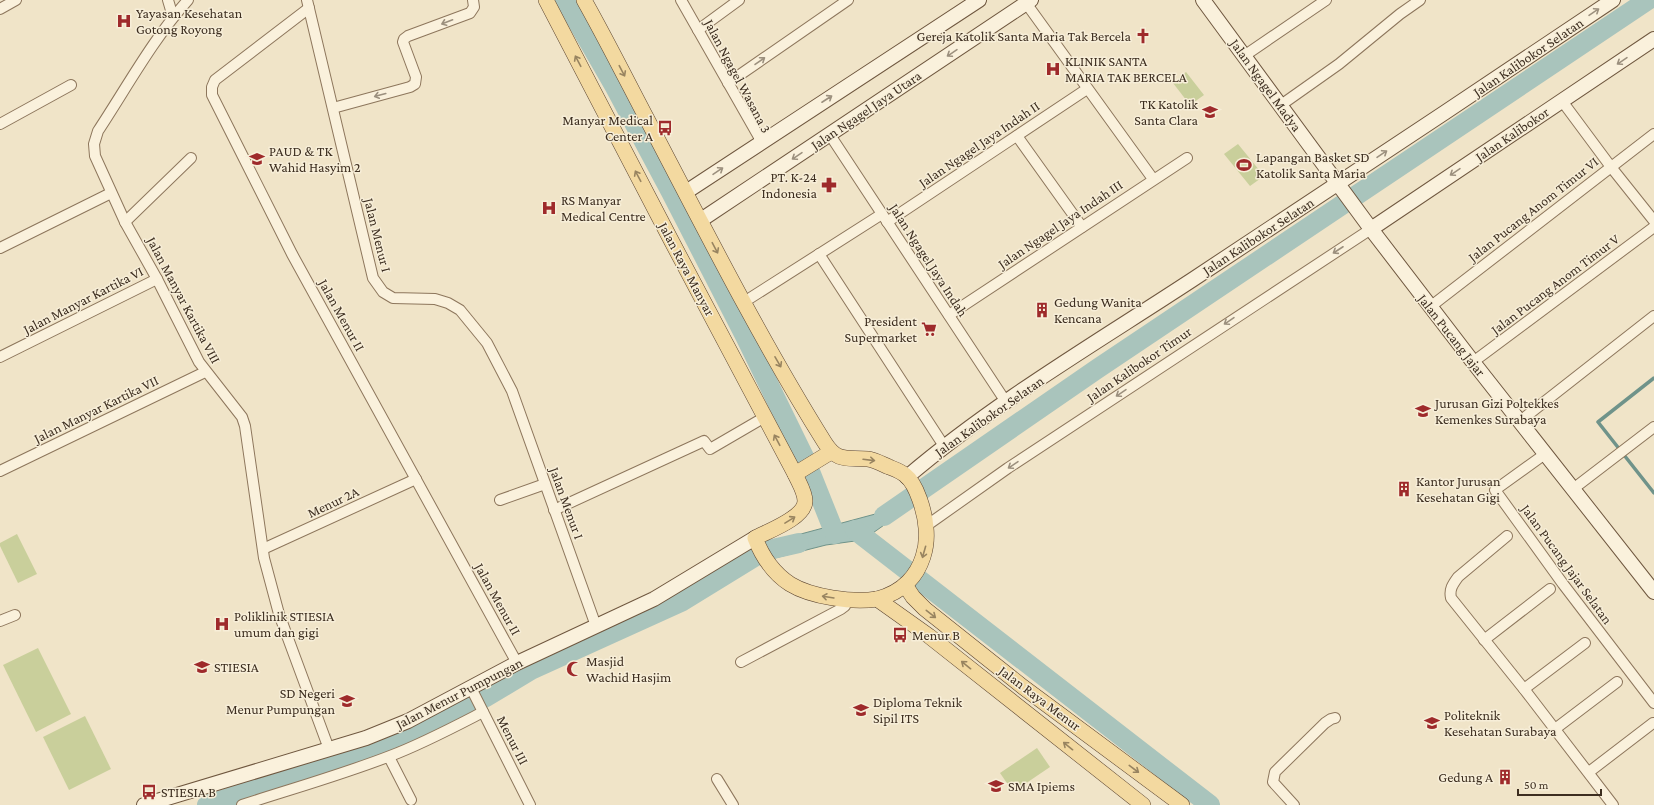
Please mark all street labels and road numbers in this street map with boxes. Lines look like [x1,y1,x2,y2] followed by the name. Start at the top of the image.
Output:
[1468,14,1586,101] street label: Jalan Kalibokor Selatan
[700,15,775,135] street label: Jalan Ngagel Wasana 3
[1226,34,1305,135] street label: Jalan Ngagel Madya
[806,67,925,154] street label: Jalan Ngagel Jaya Utara
[914,98,1043,192] street label: Jalan Ngagel Jaya Indah II
[1471,104,1552,166] street label: Jalan Kalibokor
[1463,153,1601,266] street label: Jalan Pucang Anom Timur VI
[993,176,1125,273] street label: Jalan Ngagel Jaya Indah III
[1198,194,1317,279] street label: Jalan Kalibokor Selatan
[361,195,395,274] street label: Jalan Menur I
[885,199,972,320] street label: Jalan Ngagel Jaya Indah
[655,218,718,319] street label: Jalan Raya Manyar
[1486,231,1622,339] street label: Jalan Pucang Anom Timur V
[143,232,224,366] street label: Jalan Manyar Kartika VIII
[19,263,146,338] street label: Jalan Manyar Kartika VI
[315,275,368,354] street label: Jalan Menur II
[1413,289,1489,380] street label: Jalan Pucang Jajar
[1082,323,1194,406] street label: Jalan Kalibokor Timur
[29,372,161,447] street label: Jalan Manyar Kartika VII
[930,372,1047,461] street label: Jalan Kalibokor Selatan
[546,463,587,541] street label: Jalan Menur I
[305,483,361,521] street label: Menur 2A
[1516,499,1616,628] street label: Jalan Pucang Jajar Selatan
[471,559,524,638] street label: Jalan Menur II
[391,654,525,733] street label: Jalan Menur Pumpungan
[994,661,1084,734] street label: Jalan Raya Menur
[494,713,532,767] street label: Menur III

